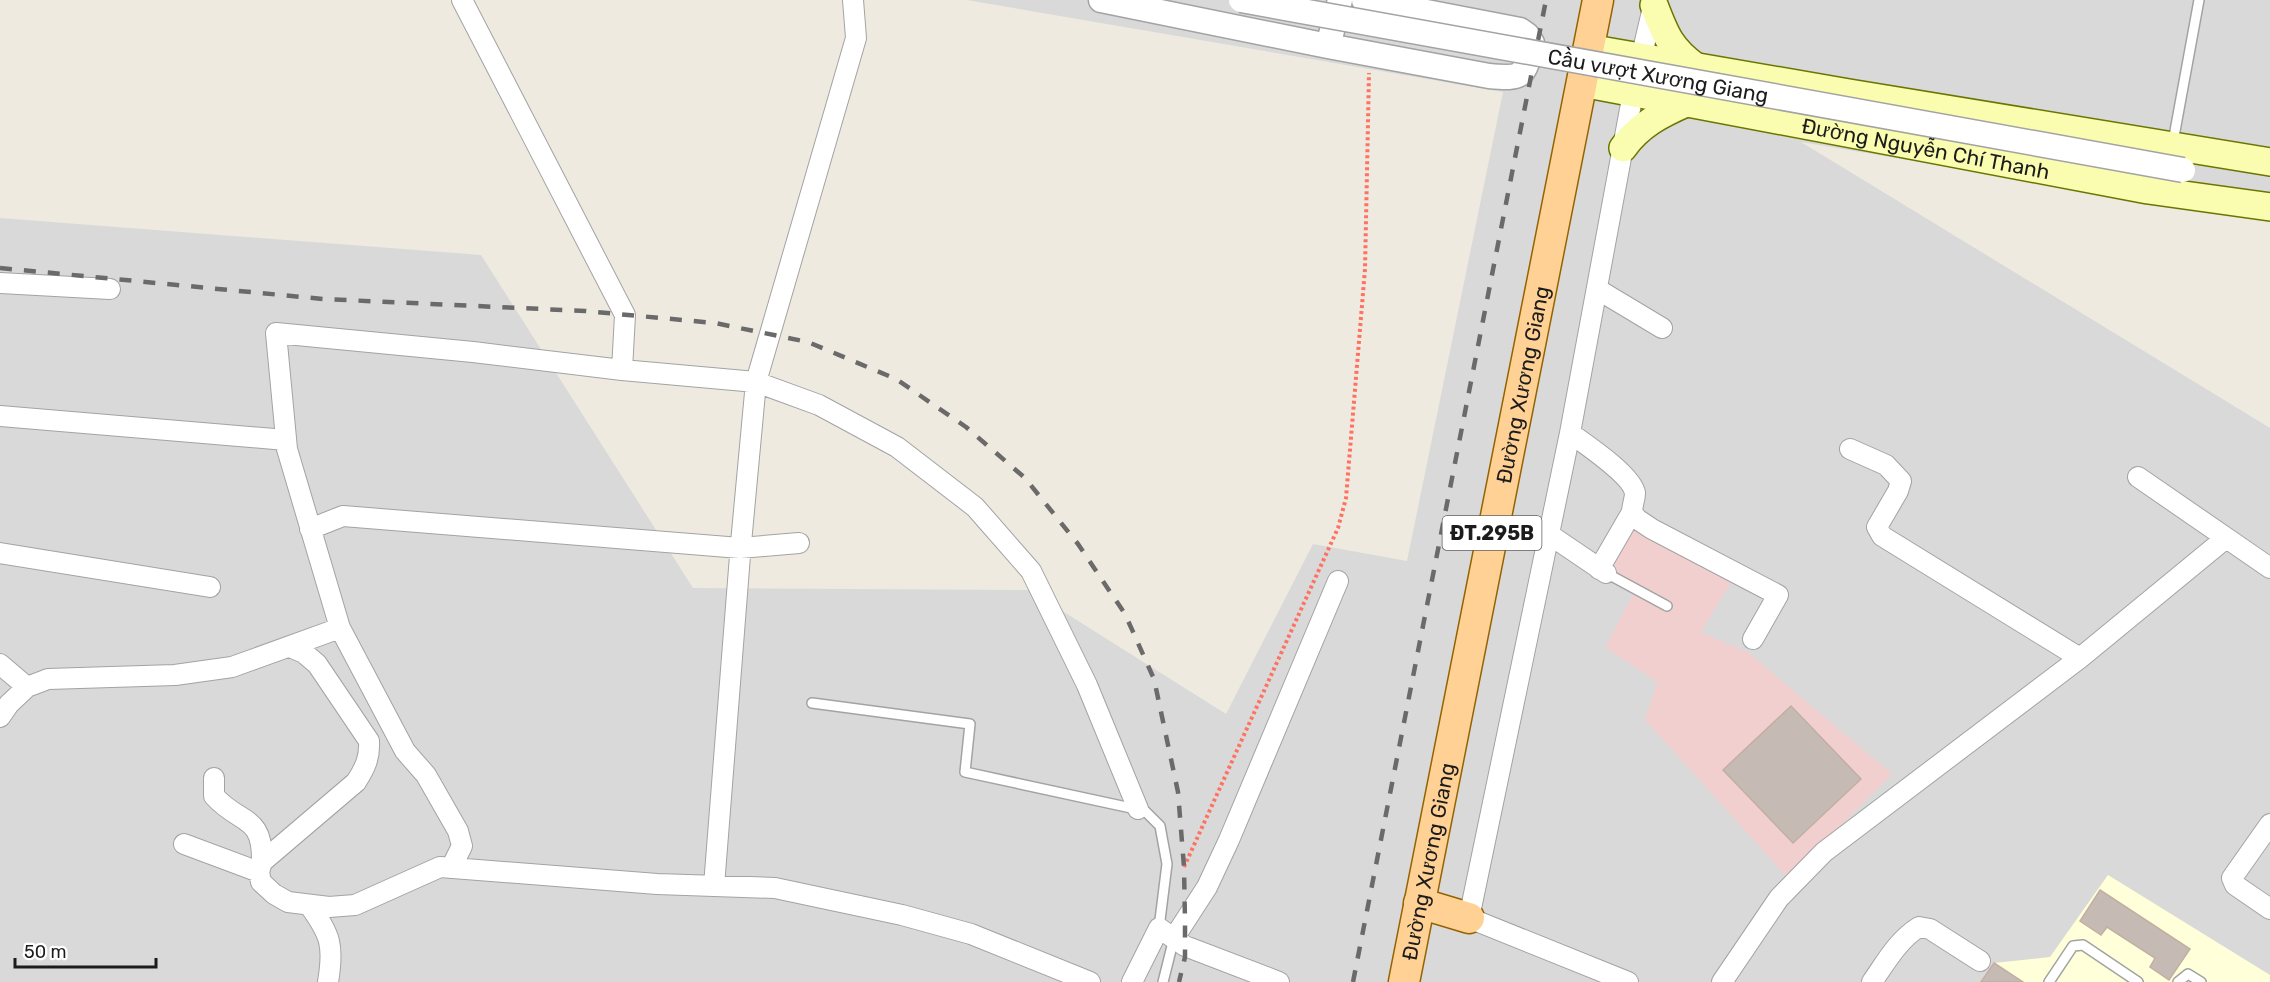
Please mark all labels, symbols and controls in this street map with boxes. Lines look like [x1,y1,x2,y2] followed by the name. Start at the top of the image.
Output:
[1546,43,1770,107] street label: Cầu vượt Xương Giang
[1800,112,2052,184] street label: Đường Nguyễn Chí Thanh
[1490,284,1554,485] street label: Đường Xương Giang
[1442,516,1541,550] road number: ĐT.295B
[1396,760,1460,962] street label: Đường Xương Giang
[15,931,156,969] scale bar
[24,941,67,963] text: 50 m

